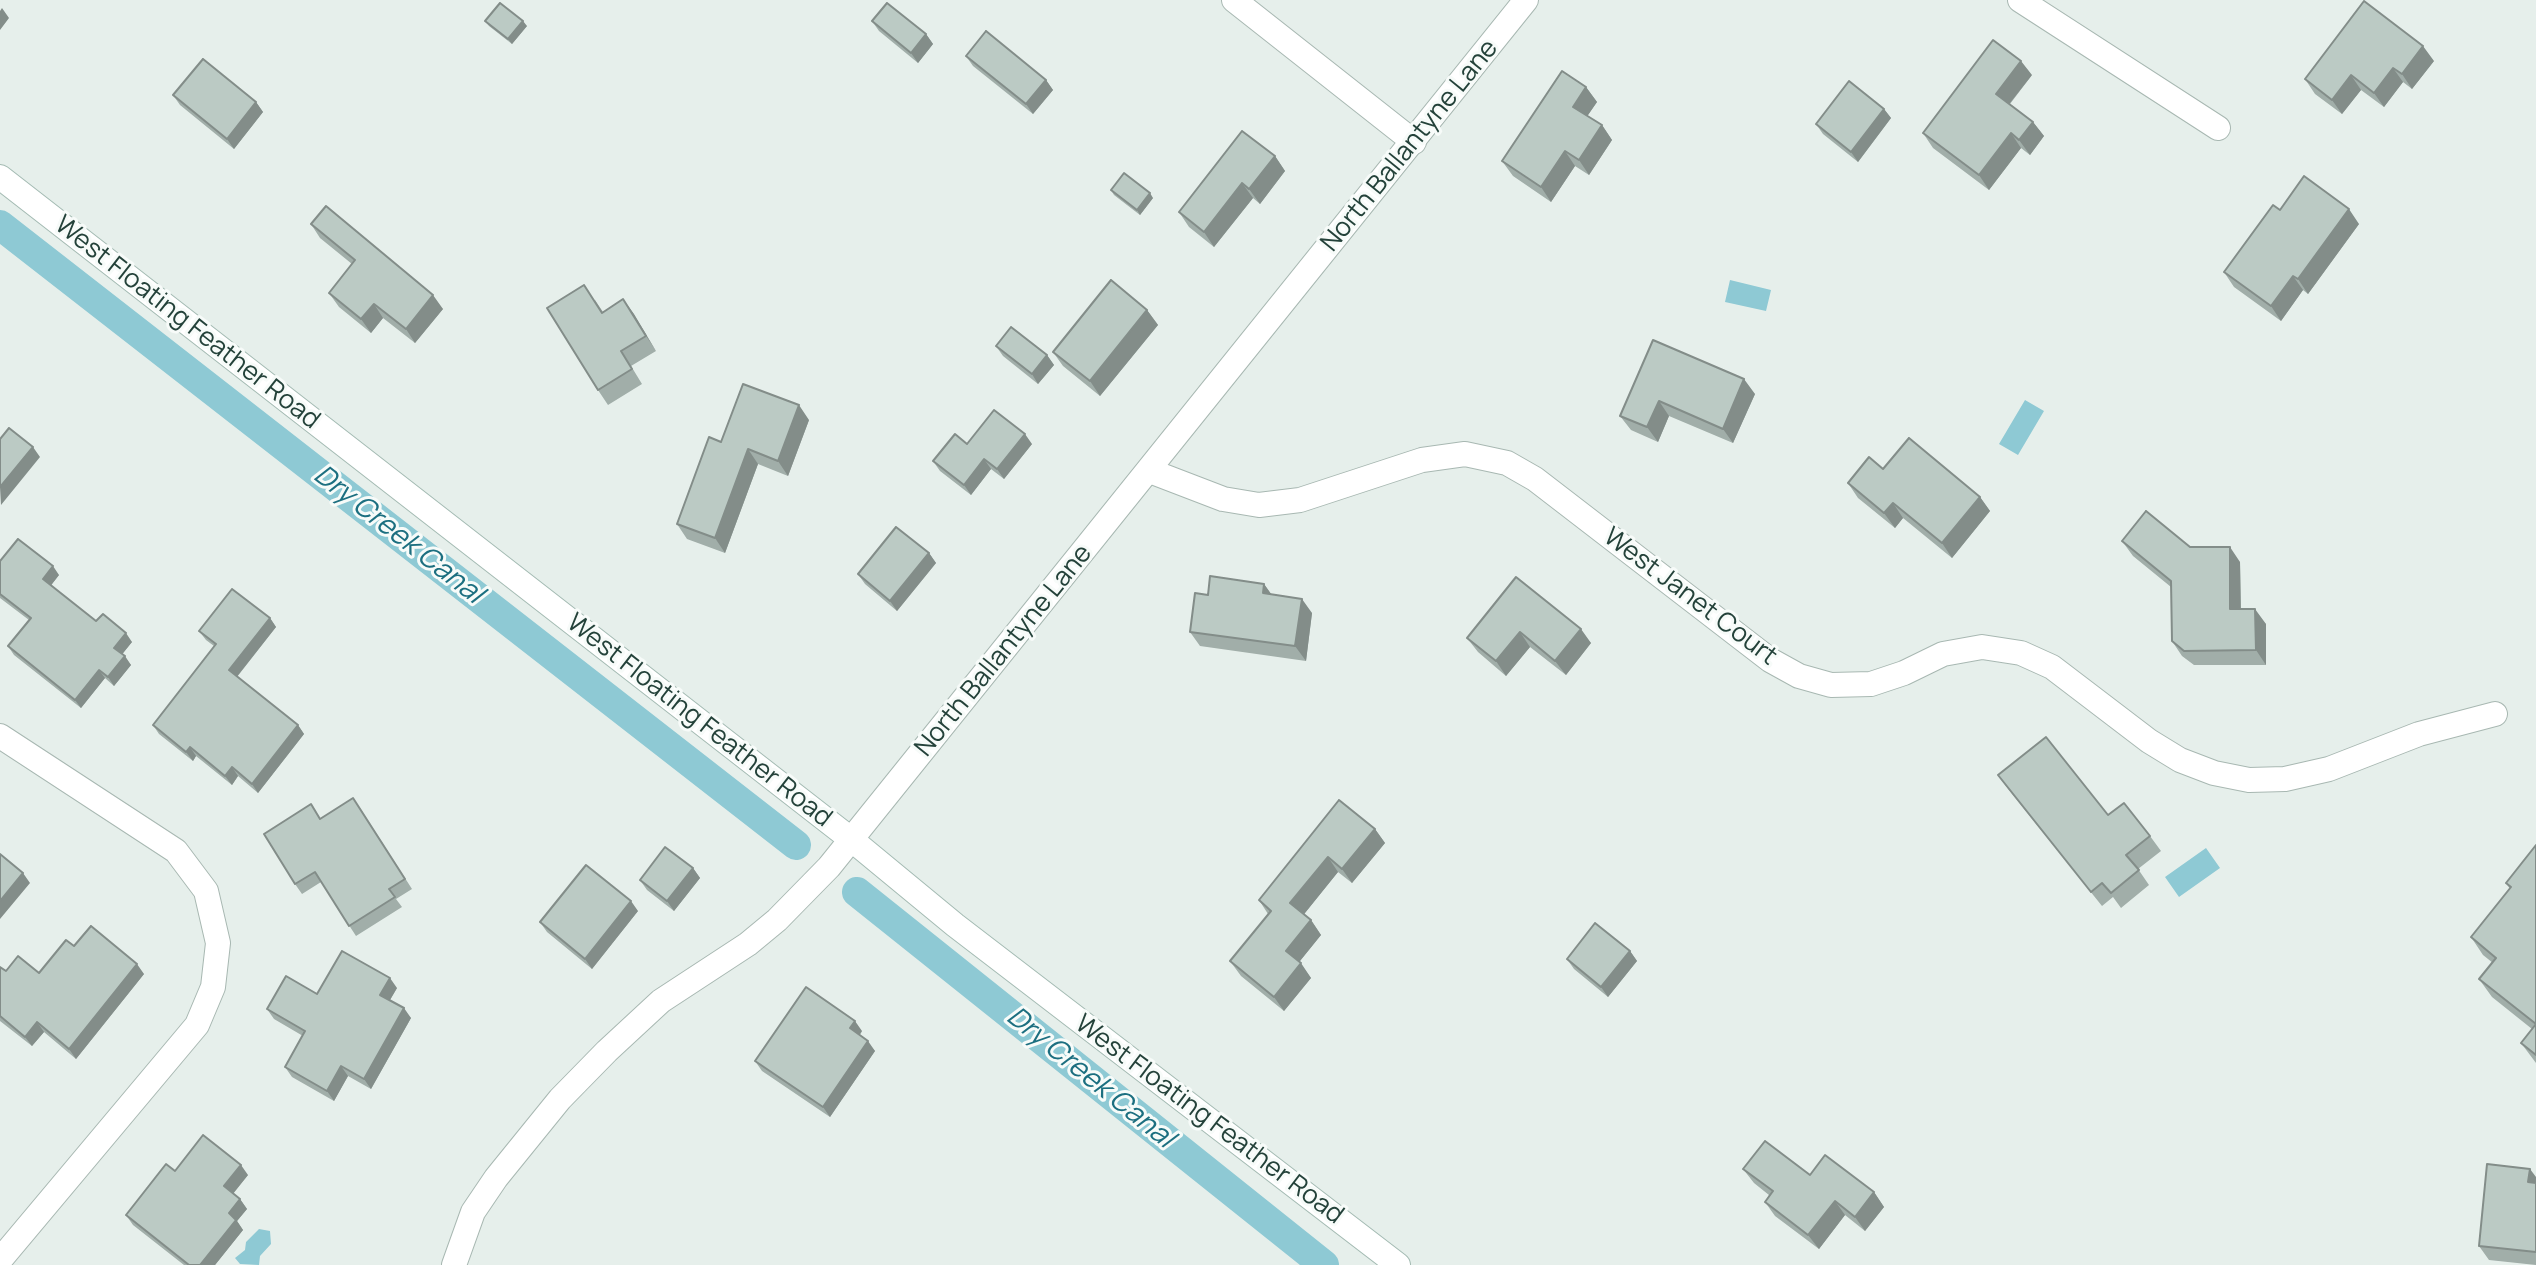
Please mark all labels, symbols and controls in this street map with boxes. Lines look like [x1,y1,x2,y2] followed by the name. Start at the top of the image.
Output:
[1315,34,1505,258] street label: North Ballantyne Lane
[48,210,326,436] street label: West Floating Feather Road
[307,459,489,611] water label: Dry Creek Canal
[1597,522,1783,672] street label: West Janet Court
[909,539,1099,763] street label: North Ballantyne Lane
[560,608,838,834] street label: West Floating Feather Road
[1000,1000,1180,1156] water label: Dry Creek Canal
[1069,1009,1349,1231] street label: West Floating Feather Road

